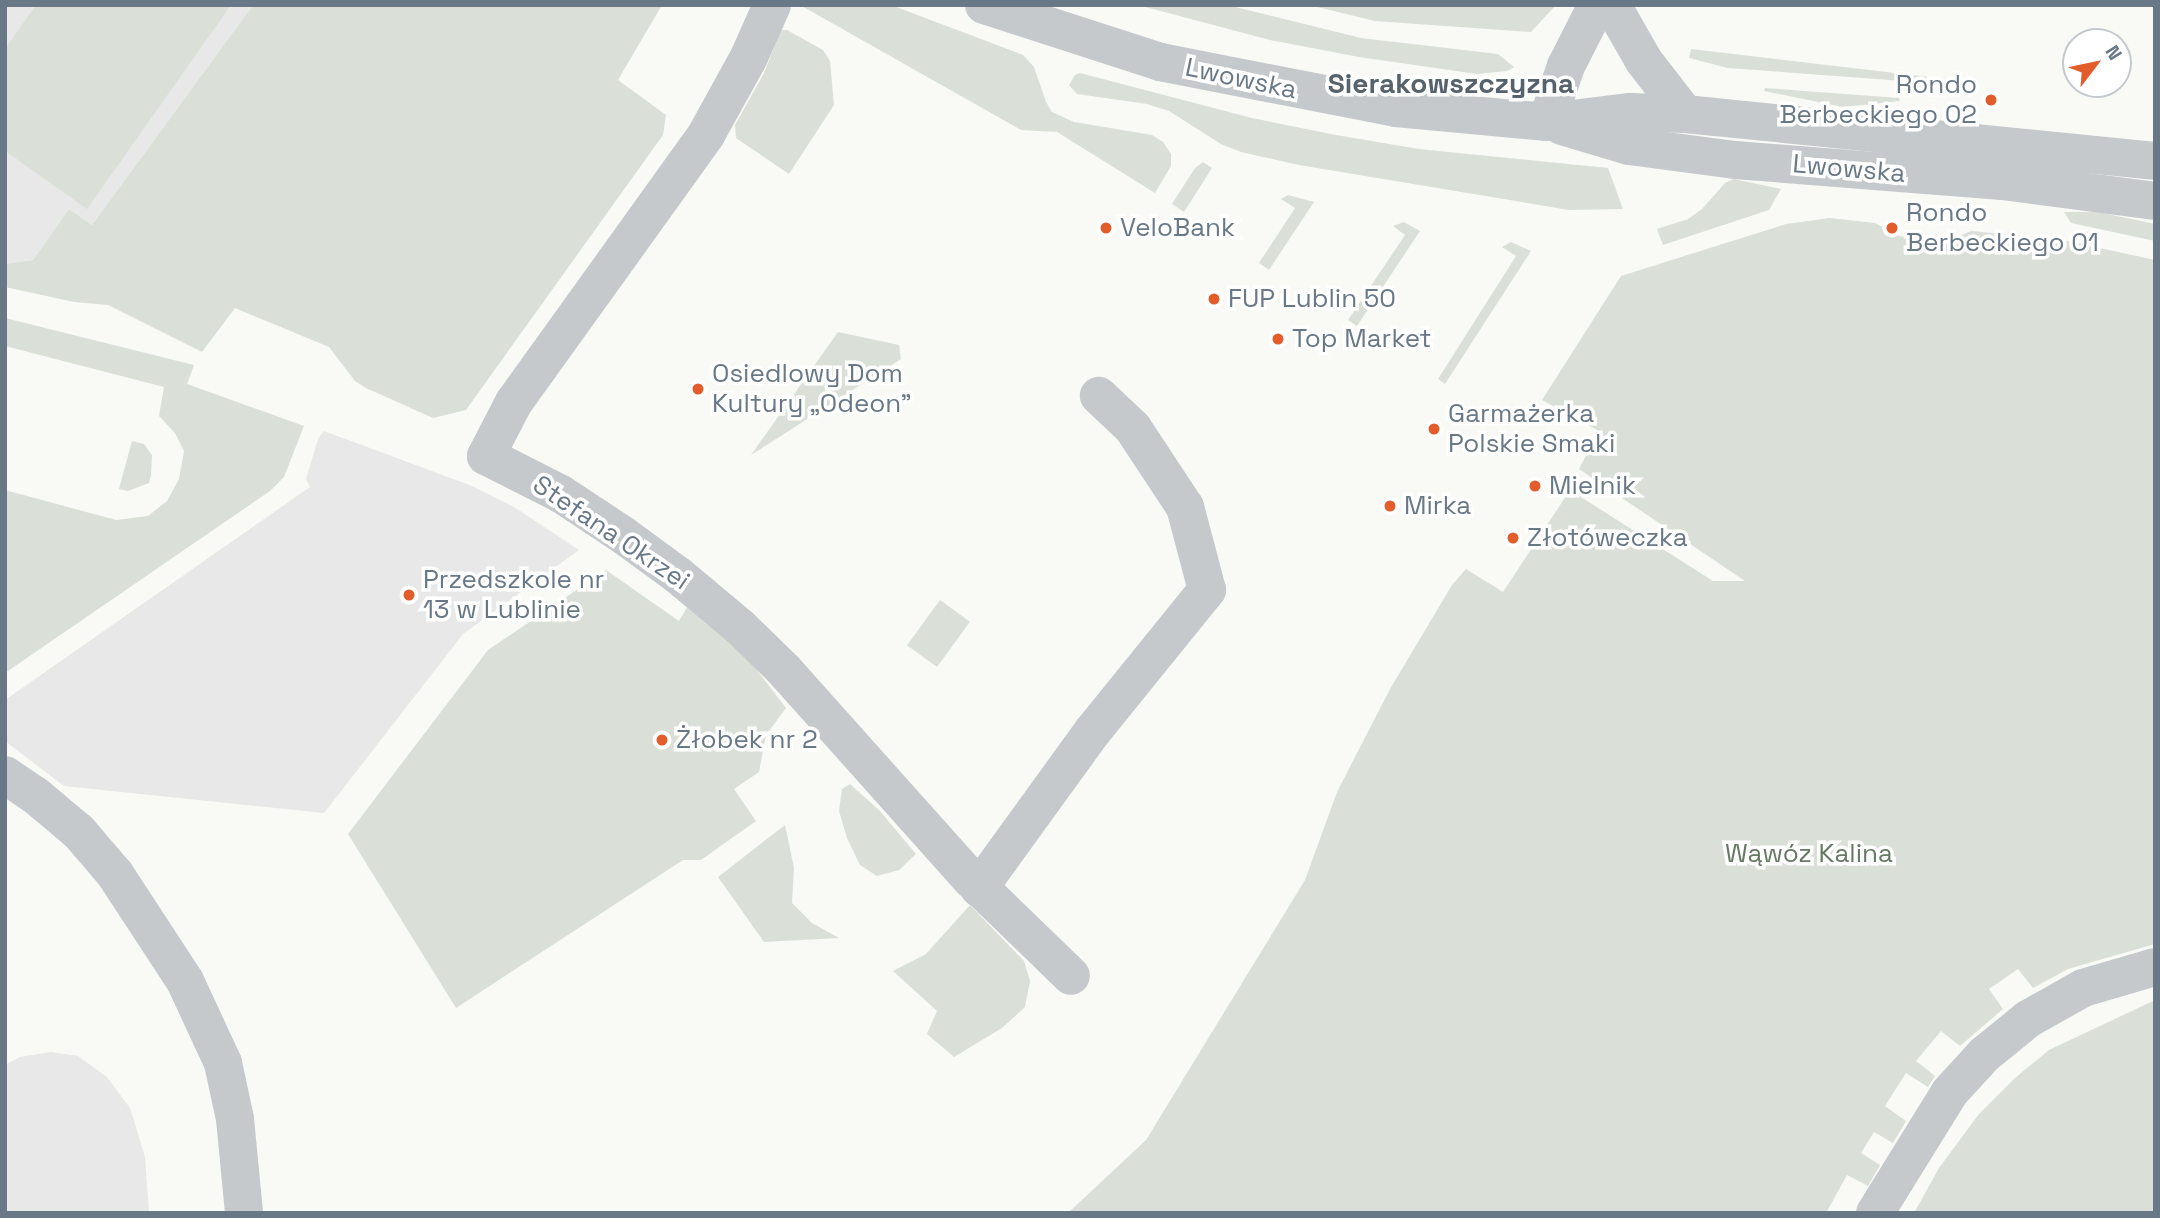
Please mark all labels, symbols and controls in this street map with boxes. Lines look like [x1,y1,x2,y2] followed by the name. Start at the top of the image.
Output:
[2062,28,2132,98] north arrow
[2100,41,2128,65] text: N
[1182,52,1300,106] street label: Lwowska
[1328,66,1574,100] district label: Sierakowszczyzna
[1779,69,1977,130] place label: Rondo Berbeckiego 02
[1983,92,1999,108] marker: Rondo Berbeckiego 02
[1791,149,1907,189] street label: Lwowska
[1906,197,2099,258] place label: Rondo Berbeckiego 01
[1120,212,1235,244] place label: VeloBank
[1098,220,1114,236] marker: VeloBank
[1884,220,1900,236] marker: Rondo Berbeckiego 01
[1228,283,1396,315] place label: FUP Lublin 50
[1206,291,1222,307] marker: FUP Lublin 50
[1292,323,1432,355] place label: Top Market
[1270,331,1286,347] marker: Top Market
[712,358,912,420] place label: Osiedlowy Dom Kultury „Odeon”
[690,381,706,397] marker: Osiedlowy Dom Kultury „Odeon”
[1448,398,1615,460] place label: Garmażerka Polskie Smaki
[1426,421,1442,437] marker: Garmażerka Polskie Smaki
[527,469,695,597] street label: Stefana Okrzei
[1549,470,1636,502] place label: Mielnik
[1527,478,1543,494] marker: Mielnik
[1404,490,1471,522] place label: Mirka
[1382,498,1398,514] marker: Mirka
[1527,522,1688,554] place label: Złotóweczka
[1505,530,1521,546] marker: Złotóweczka
[423,564,604,626] place label: Przedszkole nr 13 w Lublinie
[401,587,417,603] marker: Przedszkole nr 13 w Lublinie
[676,724,818,756] place label: Żłobek nr 2
[654,732,670,748] marker: Żłobek nr 2
[1725,838,1893,870] park label: Wąwóz Kalina

